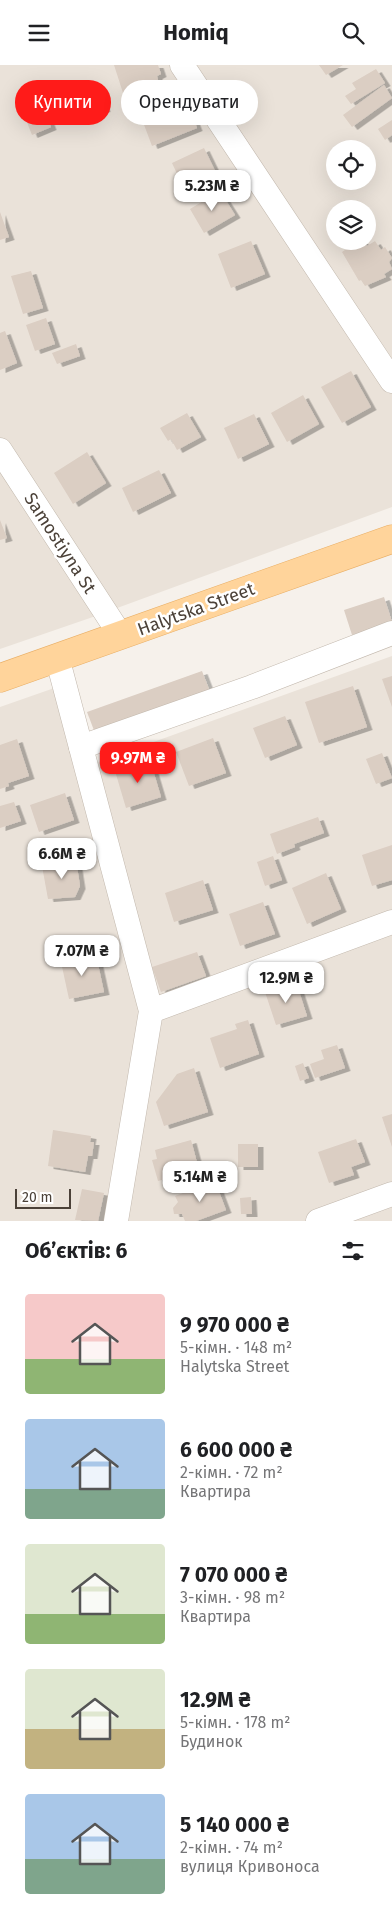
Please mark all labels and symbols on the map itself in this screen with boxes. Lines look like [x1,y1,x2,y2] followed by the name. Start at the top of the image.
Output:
[166,169,258,212] pin: 5.23M ₴
[19,488,101,598] street label: Samostiyna St
[134,577,258,640] street label: Halytska Street
[92,741,184,784] pin: 9.97M ₴
[21,837,103,880] pin: 6.6M ₴
[36,935,128,977] pin: 7.07M ₴
[240,961,332,1004] pin: 12.9M ₴
[154,1161,246,1203] pin: 5.14M ₴
[15,1186,71,1209] scale bar

